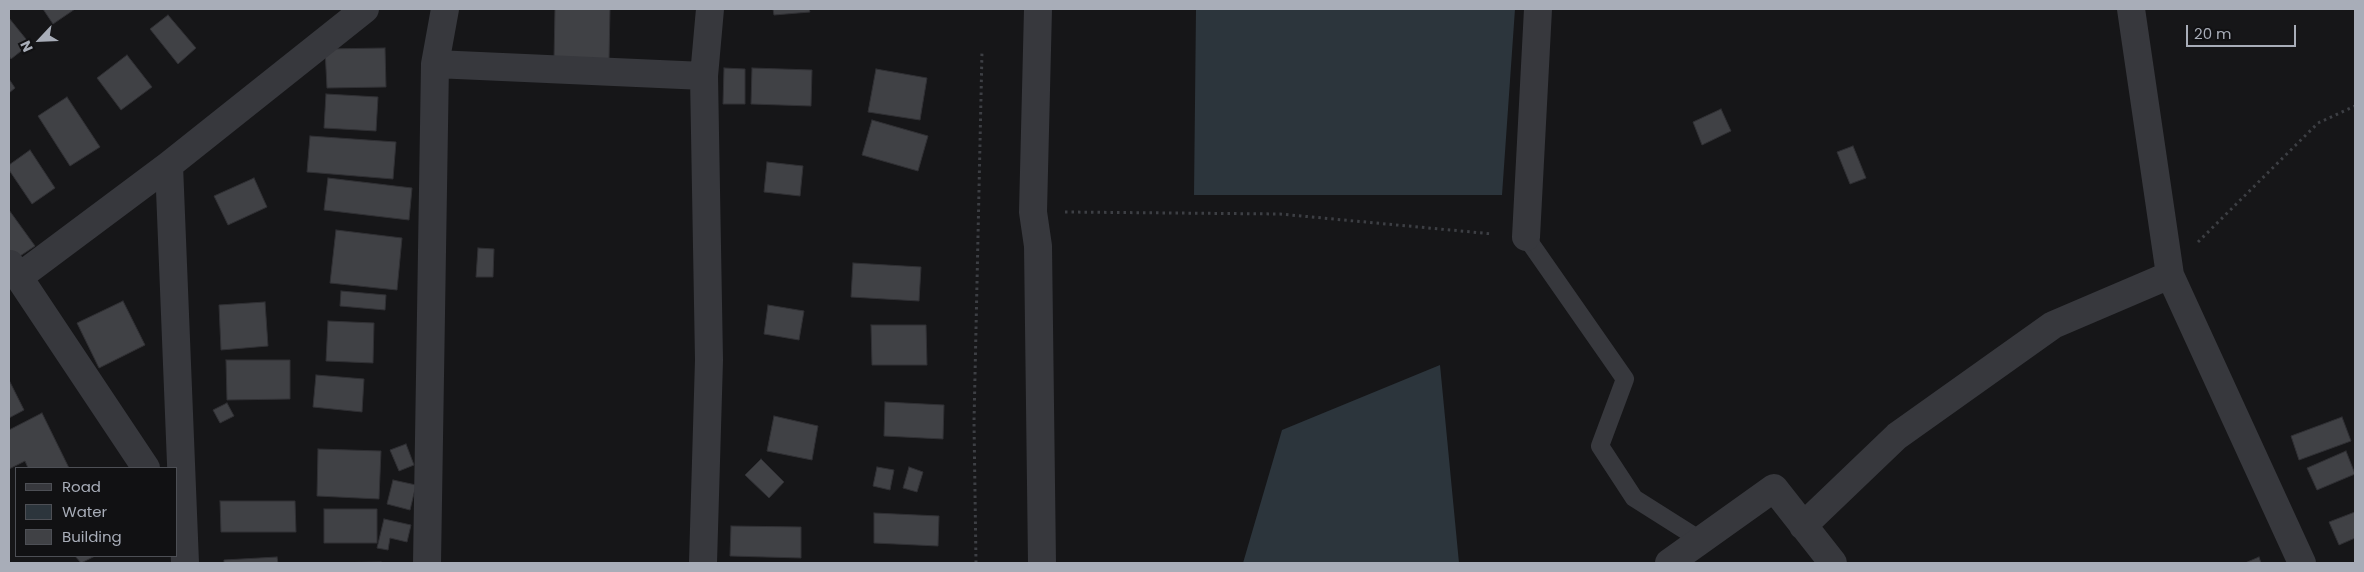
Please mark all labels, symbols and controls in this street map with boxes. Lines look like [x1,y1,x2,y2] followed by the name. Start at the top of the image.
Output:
[15,15,65,65] north arrow
[2189,15,2299,47] scale bar
[2194,23,2232,44] text: 20 m
[15,37,38,55] text: N
[15,467,178,557] legend
[62,476,101,497] text: Road
[62,501,107,522] text: Water
[62,526,122,547] text: Building

